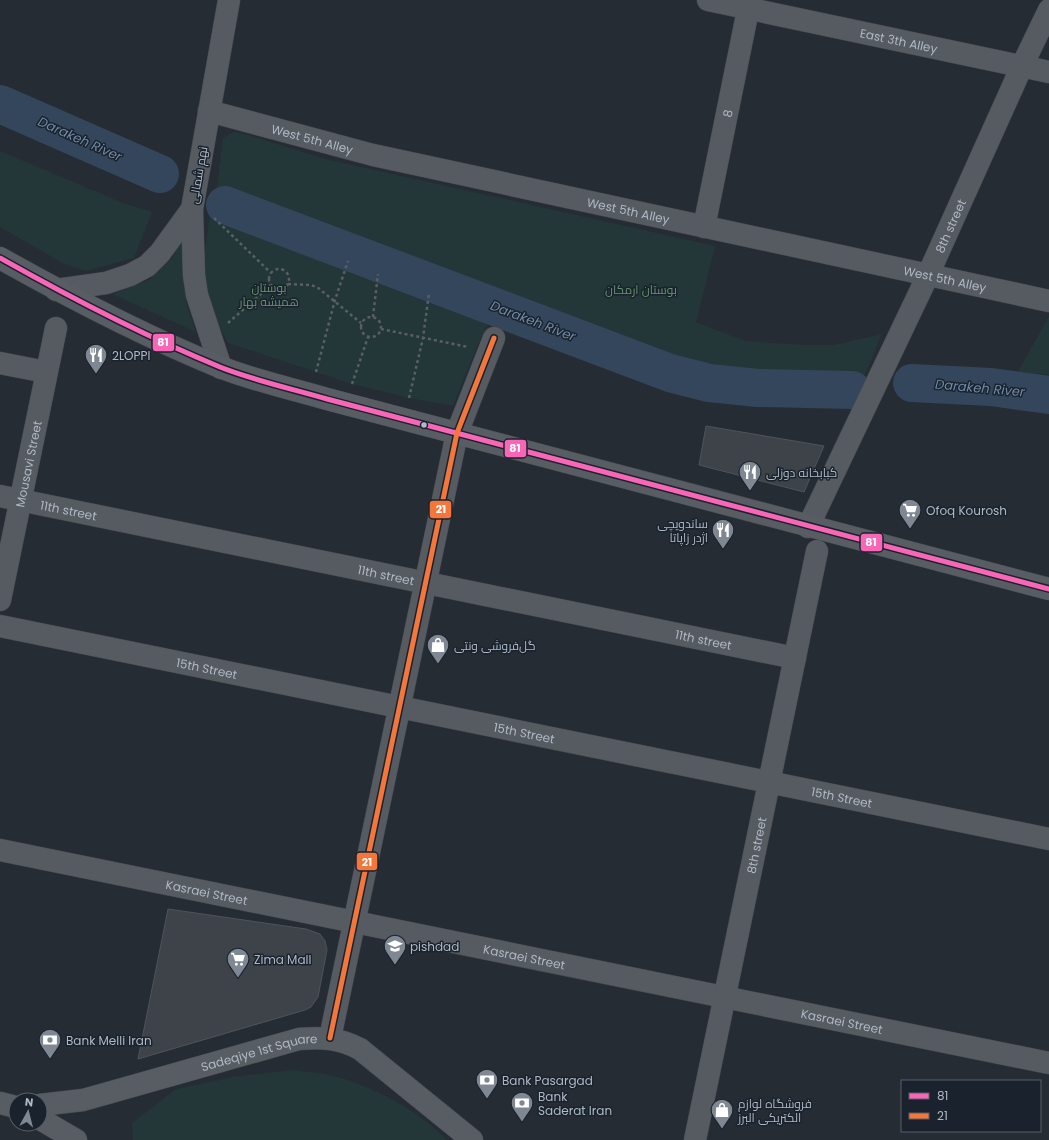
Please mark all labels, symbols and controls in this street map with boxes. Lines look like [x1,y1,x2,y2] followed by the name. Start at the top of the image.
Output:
[859,24,939,57] street label: East 3th Alley
[718,108,736,119] street label: 8
[35,112,126,166] water label: Darakeh River
[270,120,355,158] street label: West 5th Alley
[185,145,211,205] street label: نهم شمالی
[585,193,671,227] street label: West 5th Alley
[931,196,970,255] street label: 8th street
[902,261,988,296] street label: West 5th Alley
[238,279,299,310] park label: بوستان همیشه بهار
[605,281,677,298] park label: بوستان ارمکان
[488,296,579,346] water label: Darakeh River
[152,333,175,352] line badge: 81
[157,334,169,350] text: 81
[83,342,109,375] restaurant icon: 2LOPPI
[112,347,150,364] place label: 2LOPPI
[934,375,1027,401] water label: Darakeh River
[11,419,45,509] street label: Mousavi Street
[419,420,429,430] unlabelled marker
[504,439,527,458] line badge: 81
[509,440,521,456] text: 81
[737,459,763,492] restaurant icon: کبابخانه دوزلی
[766,464,837,481] place label: کبابخانه دوزلی
[39,496,98,524] street label: 11th street
[897,497,923,530] supermarket icon: Ofoq Kourosh
[429,500,452,519] line badge: 21
[436,501,446,517] text: 21
[926,502,1007,519] place label: Ofoq Kourosh
[657,515,708,547] place label: ساندویچی اژدر زاپاتا
[710,517,736,550] restaurant icon: ساندویچی اژدر زاپاتا
[860,533,883,552] line badge: 81
[865,534,877,550] text: 81
[356,561,416,589] street label: 11th street
[674,625,733,653] street label: 11th street
[425,632,451,665] shop icon: گل‌فروشی ونتی
[454,637,536,654] place label: گل‌فروشی ونتی
[175,654,239,682] street label: 15th Street
[492,718,556,747] street label: 15th Street
[810,782,874,811] street label: 15th Street
[742,815,770,875] street label: 8th street
[356,852,378,871] line badge: 21
[362,854,372,870] text: 21
[164,875,249,909] street label: Kasraei Street
[382,933,408,966] school or university icon: pishdad
[410,938,459,955] place label: pishdad
[482,940,567,973] street label: Kasraei Street
[225,946,251,979] supermarket icon: Zima Mall
[254,951,312,968] place label: Zima Mall
[799,1004,884,1038] street label: Kasraei Street
[37,1027,63,1060] bank icon: Bank Melli Iran
[199,1030,317,1075] street label: Sadeqiye 1st Square
[66,1032,152,1049] place label: Bank Melli Iran
[474,1067,500,1100] bank icon: Bank Pasargad
[502,1072,593,1089] place label: Bank Pasargad
[901,1080,1041,1132] legend
[937,1087,948,1104] text: 81
[538,1088,612,1119] place label: Bank Saderat Iran
[509,1090,535,1123] bank icon: Bank Saderat Iran
[8,1092,48,1132] north arrow
[24,1094,34,1111] text: N
[737,1095,812,1126] place label: فروشگاه لوازم الکتریکی البرز
[709,1097,735,1130] shop icon: فروشگاه لوازم الکتریکی البرز
[937,1107,948,1124] text: 21

